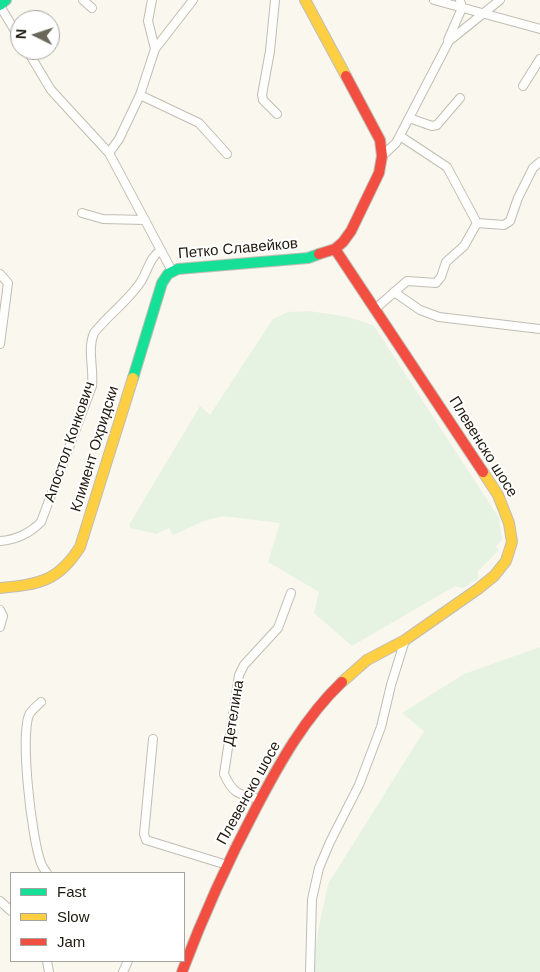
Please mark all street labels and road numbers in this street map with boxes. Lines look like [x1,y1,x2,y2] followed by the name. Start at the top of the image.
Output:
[177,235,299,263] street label: Петко Славейков
[41,379,99,505] street label: Апостол Конкович
[67,384,123,514] street label: Климент Охридски
[445,393,521,501] street label: Плевенско шосе
[220,679,248,747] street label: Детелина
[213,738,285,848] street label: Плевенско шосе

